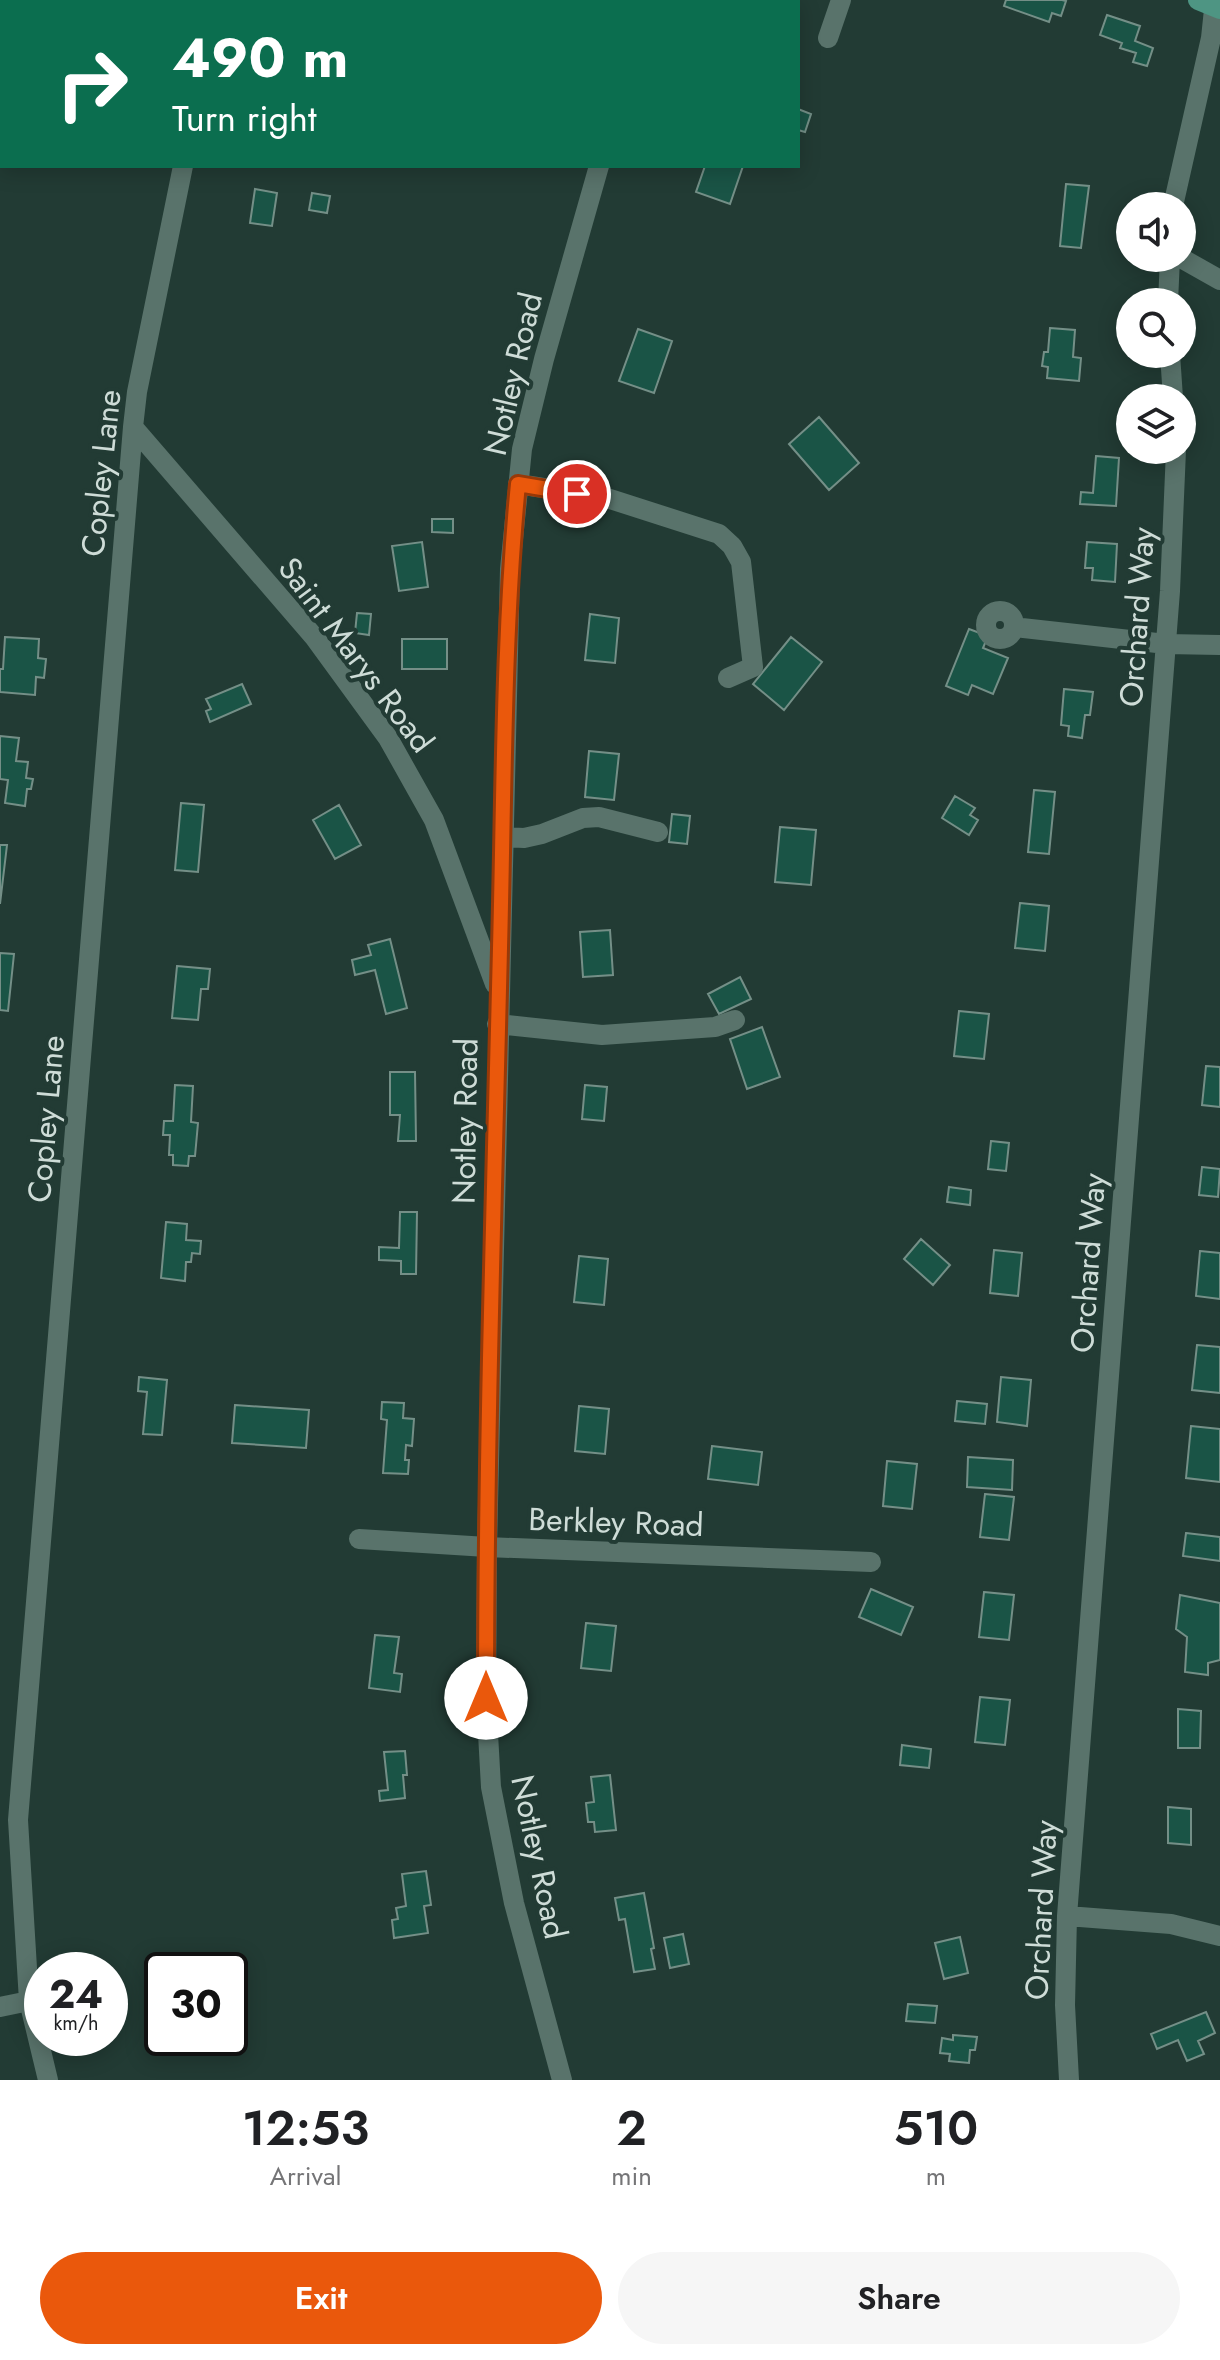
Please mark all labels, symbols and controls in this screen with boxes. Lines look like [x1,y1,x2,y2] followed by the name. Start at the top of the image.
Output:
[172,17,348,98] text: 490 m
[40,32,144,136] icon: right
[172,92,317,144] text: Turn right
[1116,192,1196,464] map controls
[1116,192,1196,272] button: sound
[472,288,554,460] street label: Notley Road
[1116,288,1196,368] button: search
[1116,384,1196,464] button: layers
[69,387,133,559] street label: Copley Lane
[543,460,611,528] pin
[555,472,599,516] icon: arrive
[1108,525,1166,708] street label: Orchard Way
[267,548,445,762] street label: Saint Marys Road
[16,1033,76,1205] street label: Copley Lane
[441,1038,489,1204] street label: Notley Road
[1059,1171,1117,1354] street label: Orchard Way
[528,1496,704,1548] street label: Berkley Road
[444,1656,528,1740] position arrow
[499,1771,579,1943] street label: Notley Road
[1013,1818,1069,2001] street label: Orchard Way
[144,1952,248,2056] speed limit sign: 30
[49,1965,103,2023] text: 24
[53,2009,99,2038] text: km/h
[242,2094,369,2163] text: 12:53
[616,2094,647,2163] text: 2
[894,2094,978,2163] text: 510
[270,2157,341,2195] text: Arrival
[611,2157,652,2195] text: min
[926,2157,946,2195] text: m
[40,2252,602,2344] button: Exit
[618,2252,1180,2344] button: Share

